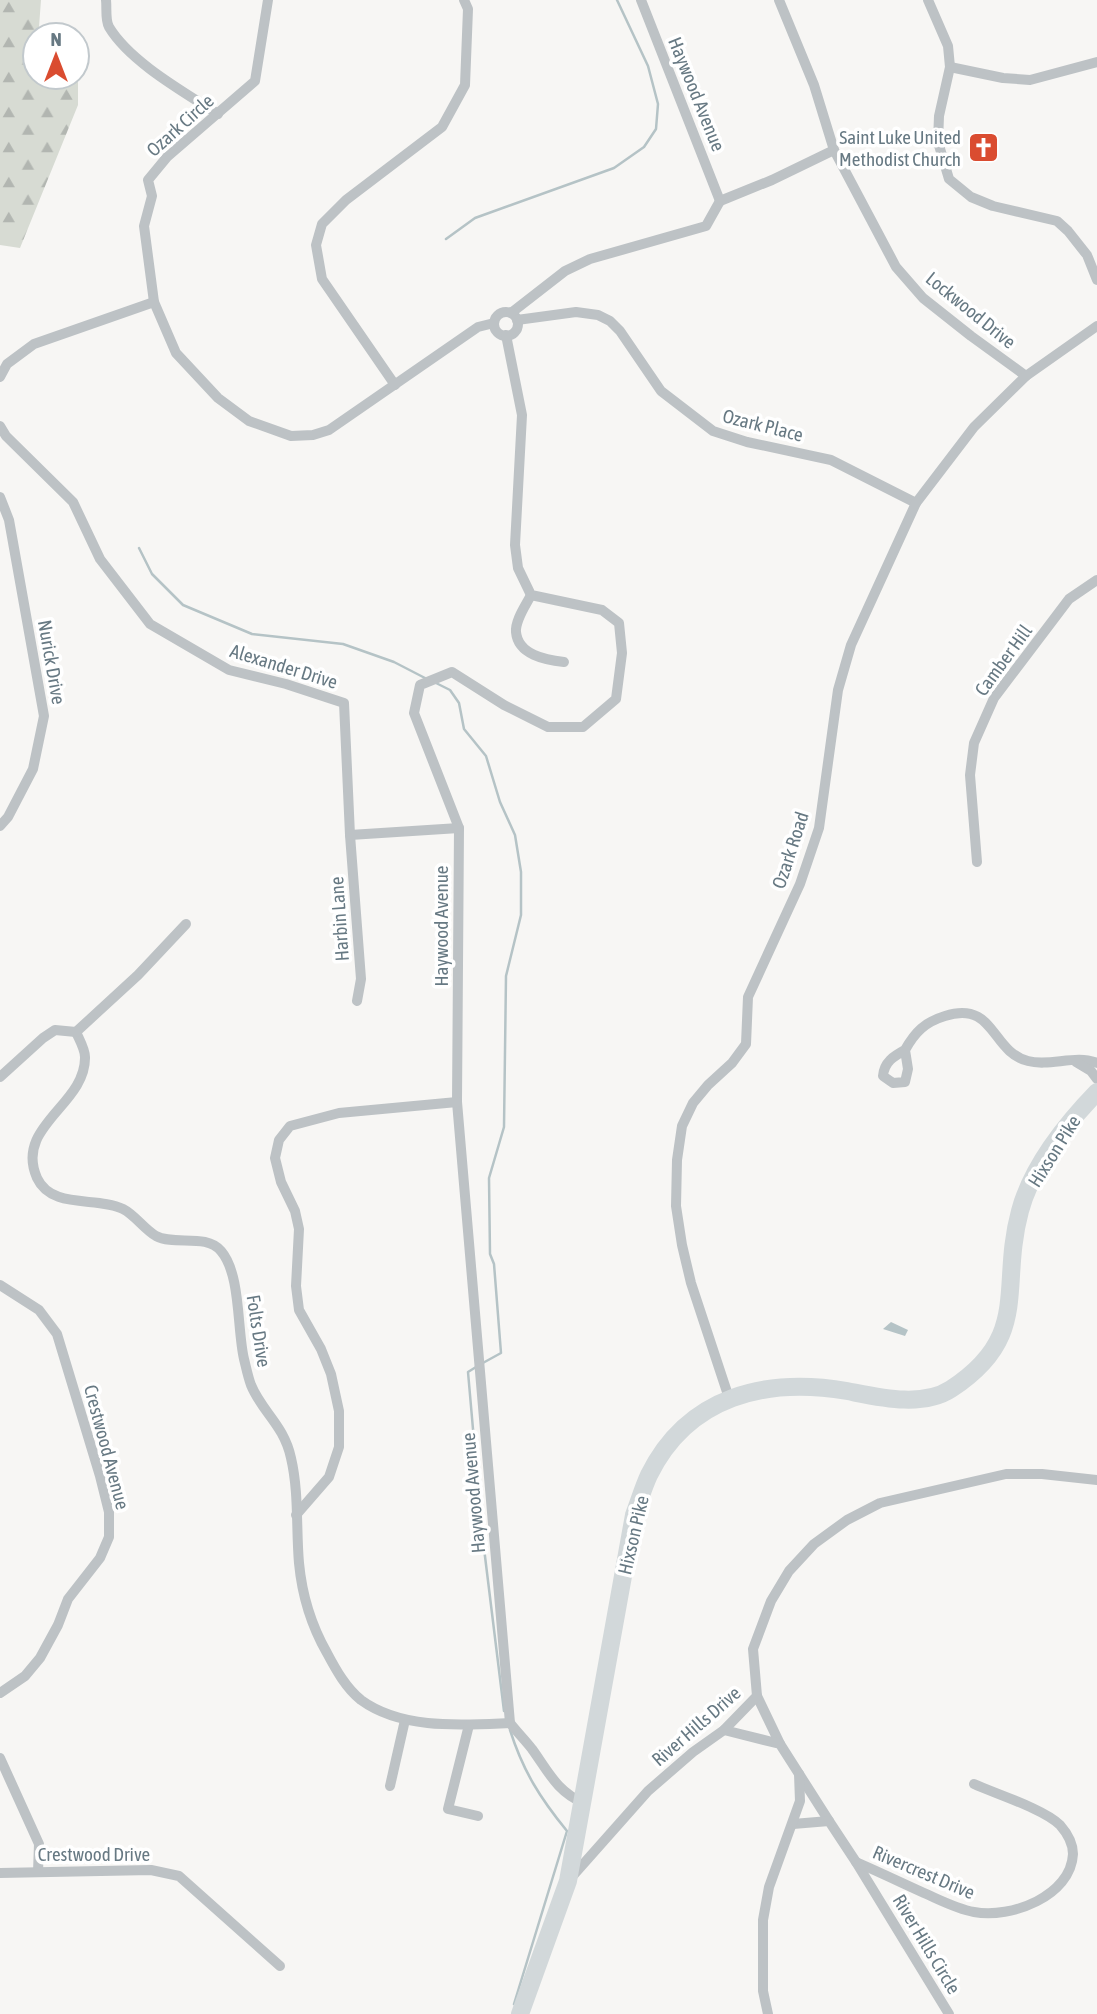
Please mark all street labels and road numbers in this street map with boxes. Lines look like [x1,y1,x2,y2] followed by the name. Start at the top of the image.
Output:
[664,34,730,154] street label: Haywood Avenue
[142,89,218,161] street label: Ozark Circle
[922,267,1020,353] street label: Lockwood Drive
[720,404,806,446] street label: Ozark Place
[34,618,70,706] street label: Nurick Drive
[970,620,1036,700] street label: Camber Hill
[228,639,340,693] street label: Alexander Drive
[767,809,813,891] street label: Ozark Road
[430,866,452,986] street label: Haywood Avenue
[325,876,353,962] street label: Harbin Lane
[1023,1111,1085,1191] street label: Hixson Pike
[242,1293,276,1369] street label: Folts Drive
[80,1382,134,1512] street label: Crestwood Avenue
[457,1432,489,1554] street label: Haywood Avenue
[613,1493,653,1577] street label: Hixson Pike
[647,1682,745,1770] street label: River Hills Drive
[870,1841,978,1903] street label: Rivercrest Drive
[38,1843,150,1865] street label: Crestwood Drive
[889,1890,965,1998] street label: River Hills Circle

